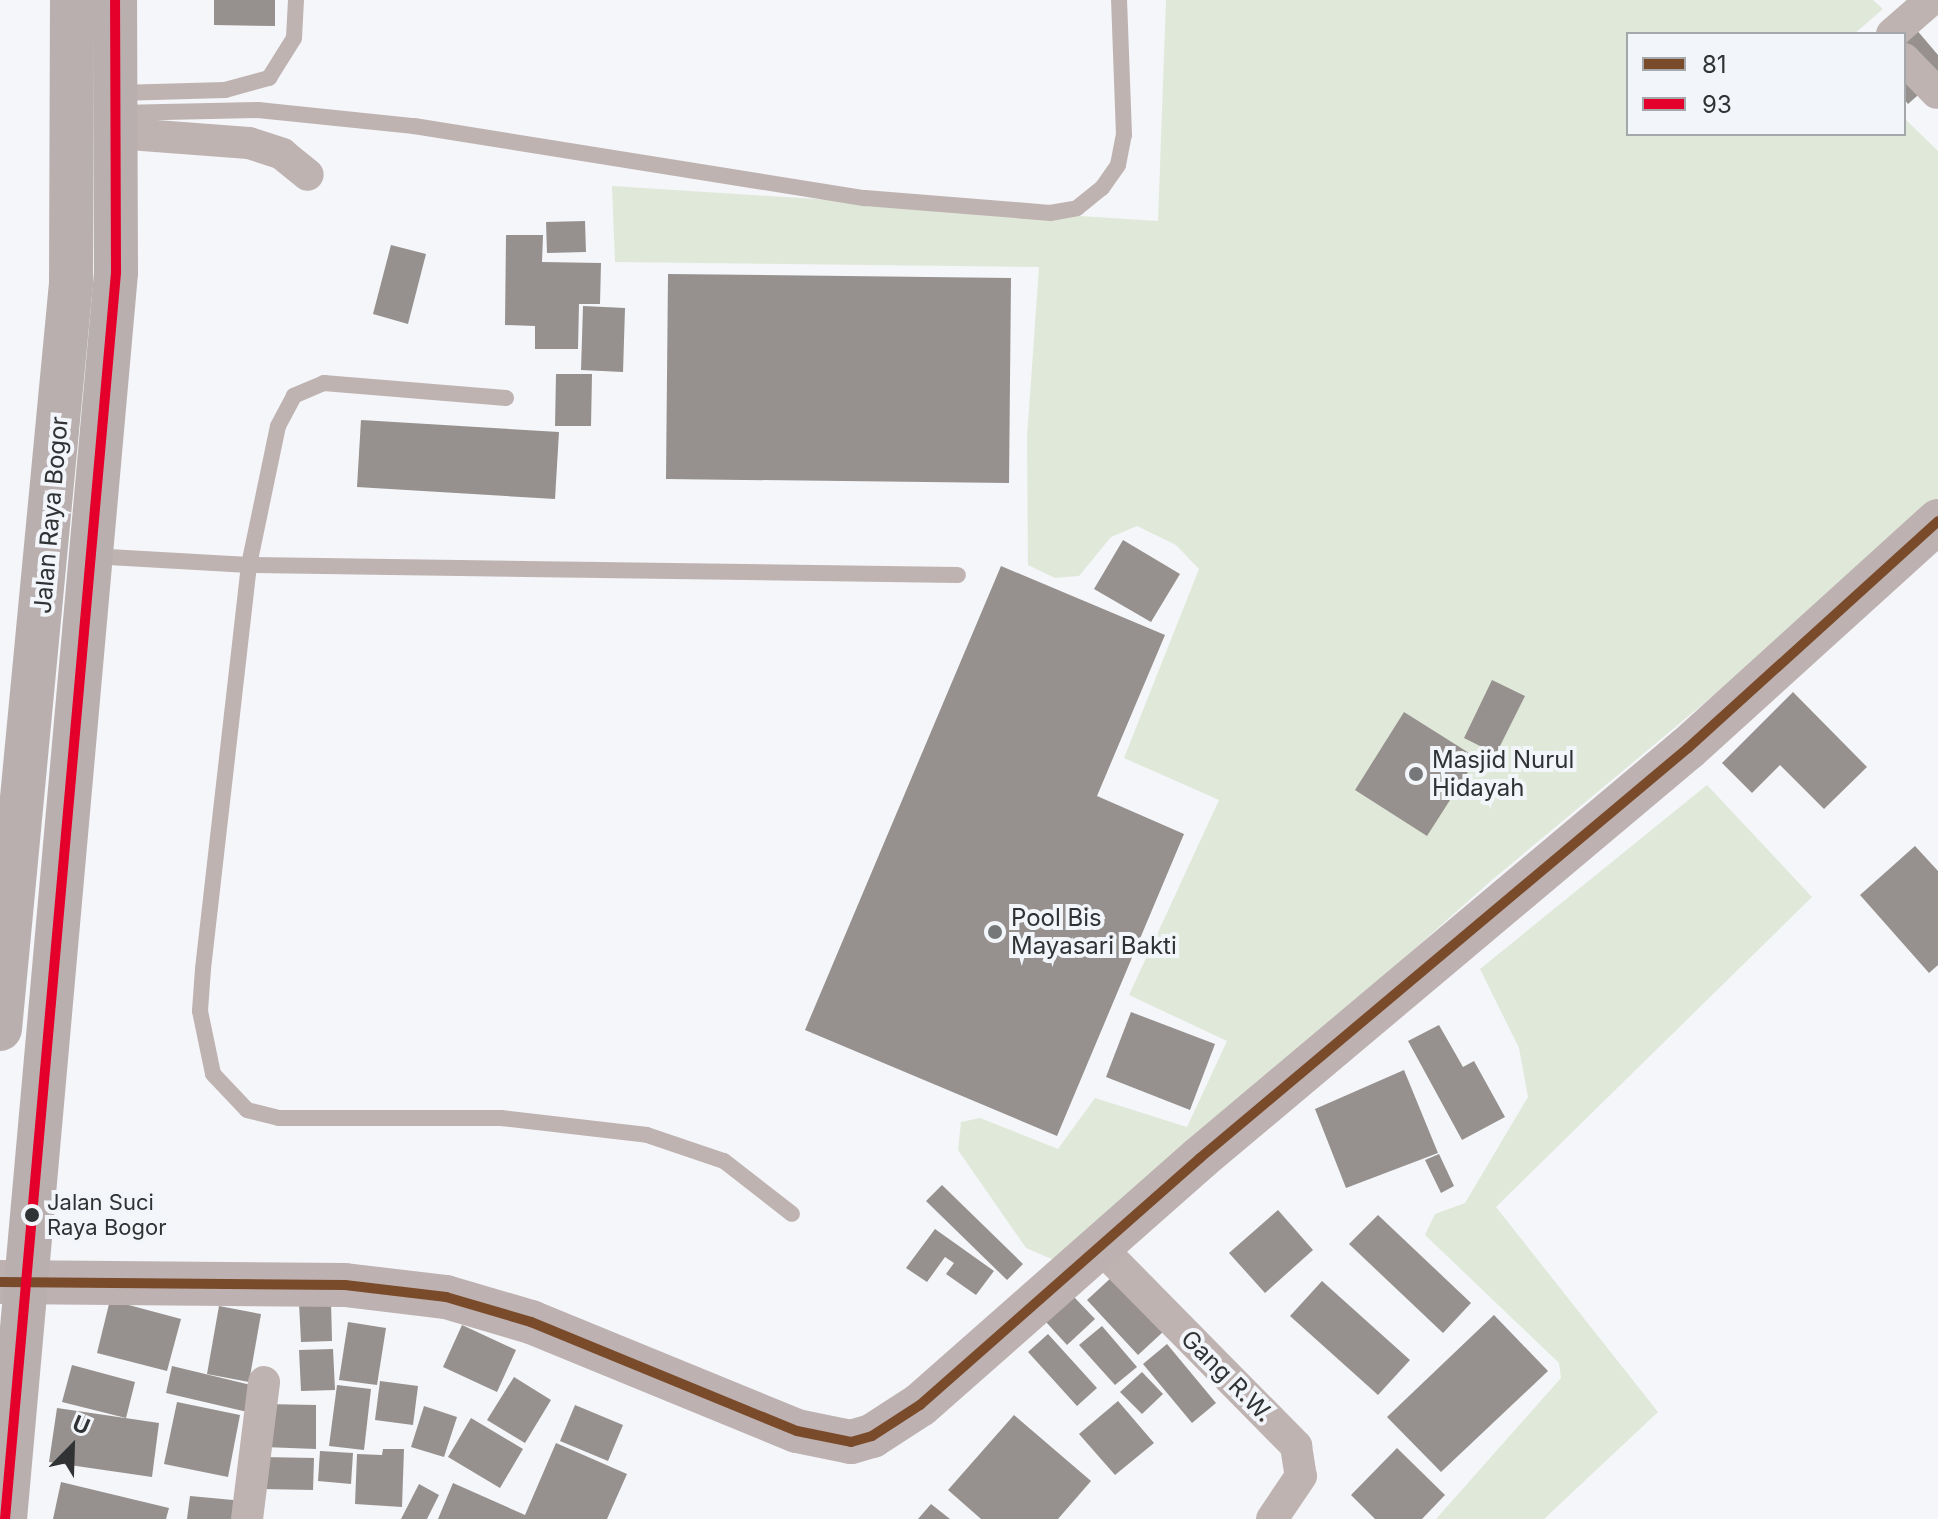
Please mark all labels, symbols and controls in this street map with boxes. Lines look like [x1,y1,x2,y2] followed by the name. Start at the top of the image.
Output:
[1626,32,1906,136] legend
[1702,50,1727,79] text: 81
[1702,90,1732,119] text: 93
[28,415,74,615] street label: Jalan Raya Bogor
[1432,746,1574,802] place label: Masjid Nurul Hidayah
[1407,765,1425,783] marker: Masjid Nurul Hidayah
[1011,904,1177,960] place label: Pool Bis Mayasari Bakti
[986,923,1004,941] marker: Pool Bis Mayasari Bakti
[47,1189,166,1240] place label: Jalan Suci Raya Bogor
[24,1207,40,1223] marker: Jalan Suci Raya Bogor
[1175,1324,1279,1428] street label: Gang R.W.
[32,1407,112,1487] north arrow
[69,1410,94,1440] text: U

